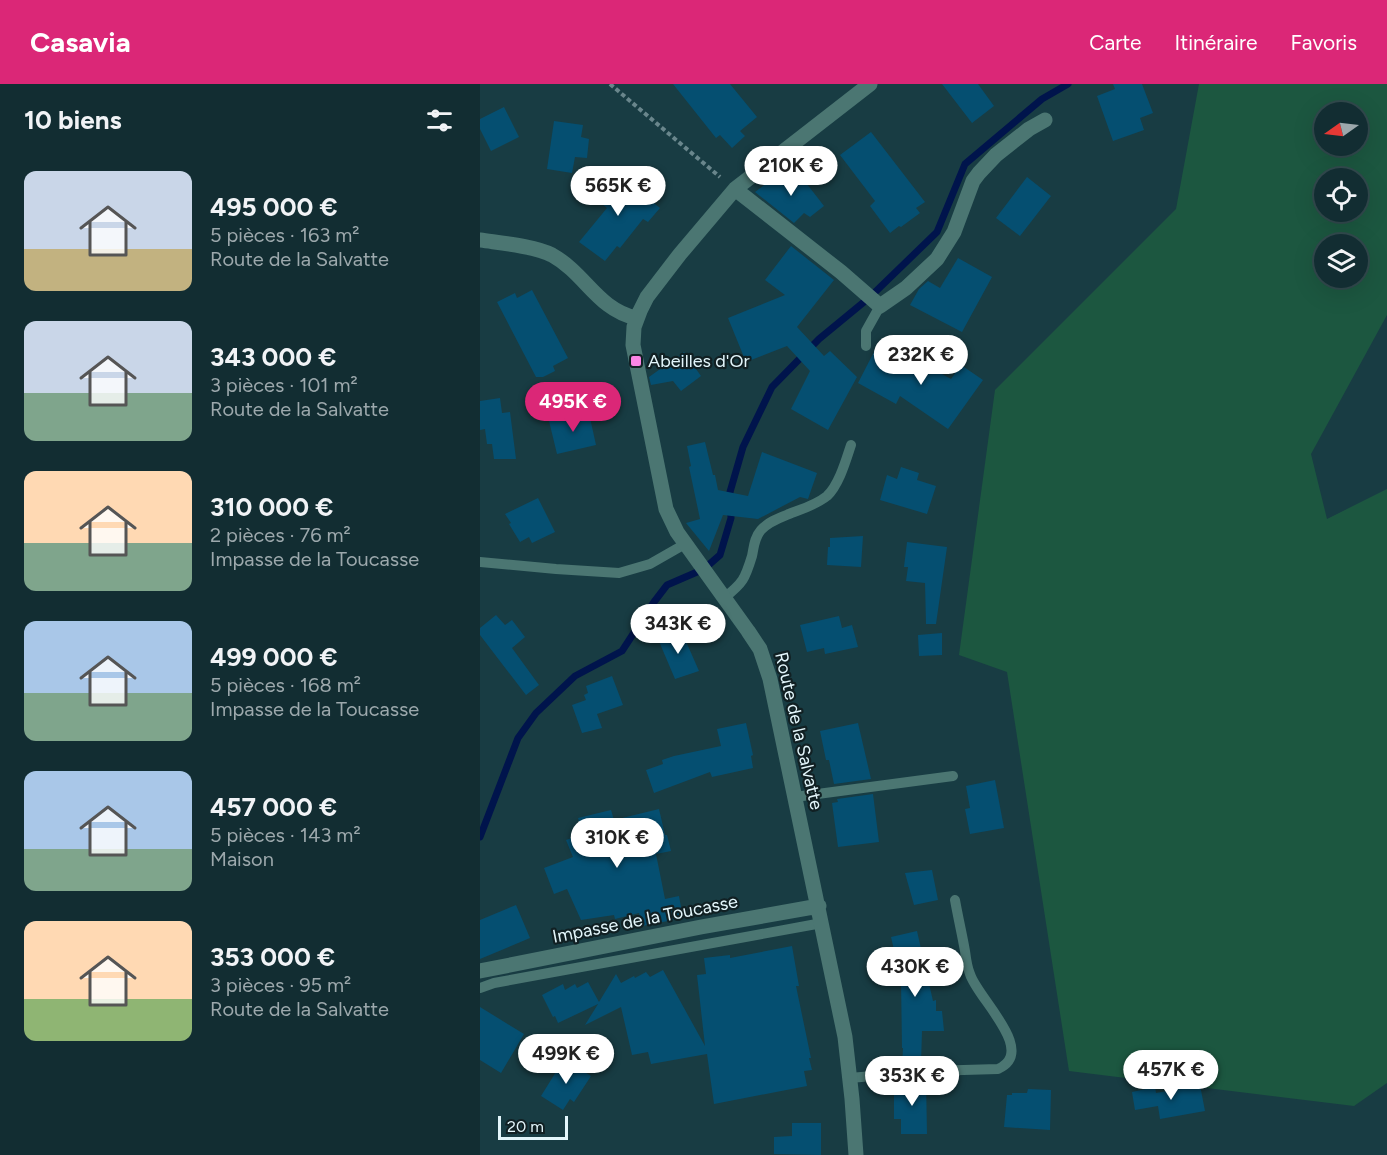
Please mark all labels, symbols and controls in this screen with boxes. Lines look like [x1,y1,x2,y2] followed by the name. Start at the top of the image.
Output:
[30,25,131,59] text: Casavia
[1089,30,1142,55] text: Carte
[1175,30,1258,55] text: Itinéraire
[1291,30,1357,55] text: Favoris
[1314,102,1368,156] north arrow
[1314,102,1368,288] map controls
[24,104,122,136] text: 10 biens
[423,104,456,137] icon: filters
[742,146,840,197] pin: 210K €
[759,153,823,177] text: 210K €
[569,166,667,217] pin: 565K €
[1314,168,1368,222] button: locate
[585,173,651,197] text: 565K €
[210,191,338,223] text: 495 000 €
[72,195,144,267] icon: home
[210,223,360,247] text: 5 pièces · 163 m²
[1314,234,1368,288] button: layers
[210,247,389,271] text: Route de la Salvatte
[872,335,970,386] pin: 232K €
[210,341,336,373] text: 343 000 €
[888,342,954,366] text: 232K €
[72,345,144,417] icon: home
[648,350,750,372] place label: Abeilles d'Or
[629,354,643,368] marker: Abeilles d'Or
[210,373,358,397] text: 3 pièces · 101 m²
[524,382,622,433] pin: 495K €
[539,389,607,413] text: 495K €
[210,397,389,421] text: Route de la Salvatte
[210,491,333,523] text: 310 000 €
[72,495,144,567] icon: home
[210,523,351,547] text: 2 pièces · 76 m²
[210,547,419,571] text: Impasse de la Toucasse
[629,604,727,655] pin: 343K €
[645,611,711,635] text: 343K €
[210,641,338,673] text: 499 000 €
[72,645,144,717] icon: home
[770,650,828,812] street label: Route de la Salvatte
[210,673,361,697] text: 5 pièces · 168 m²
[210,697,419,721] text: Impasse de la Toucasse
[210,791,337,823] text: 457 000 €
[72,795,144,867] icon: home
[568,818,666,869] pin: 310K €
[210,823,361,847] text: 5 pièces · 143 m²
[585,825,649,849] text: 310K €
[210,847,274,871] text: Maison
[550,890,740,948] street label: Impasse de la Toucasse
[210,941,335,973] text: 353 000 €
[72,945,144,1017] icon: home
[866,947,964,998] pin: 430K €
[881,954,949,978] text: 430K €
[210,973,351,997] text: 3 pièces · 95 m²
[210,997,389,1021] text: Route de la Salvatte
[517,1034,615,1085] pin: 499K €
[532,1041,600,1065] text: 499K €
[1122,1050,1220,1101] pin: 457K €
[863,1056,961,1107] pin: 353K €
[1137,1057,1205,1081] text: 457K €
[879,1063,945,1087] text: 353K €
[498,1113,568,1140] scale bar
[507,1117,544,1136] text: 20 m

